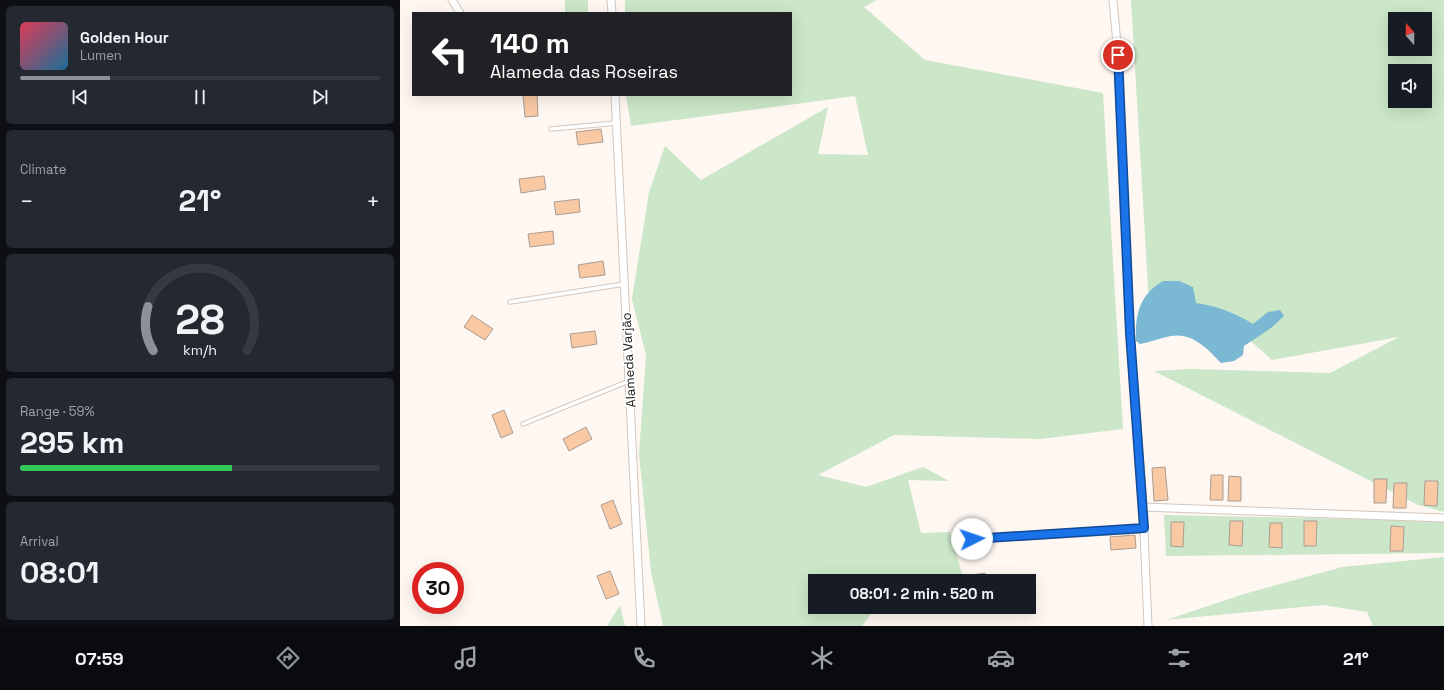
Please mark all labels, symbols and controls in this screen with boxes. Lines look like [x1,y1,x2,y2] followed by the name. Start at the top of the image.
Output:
[1388,12,1432,56] north arrow
[1388,12,1432,108] map controls
[490,25,570,61] text: 140 m
[80,28,169,47] text: Golden Hour
[424,28,476,80] icon: left
[1101,38,1135,72] pin
[1107,44,1129,66] icon: arrive
[80,47,122,64] text: Lumen
[490,60,678,83] text: Alameda das Roseiras
[1388,64,1432,108] button: sound
[69,86,91,108] icon: previous
[189,86,211,108] icon: pause
[309,86,331,108] icon: next
[20,161,66,178] text: Climate
[178,181,222,220] text: 21°
[20,187,34,215] text: −
[366,187,380,215] text: +
[175,293,225,346] text: 28
[618,312,639,408] street label: Alameda Varjão
[183,341,217,359] text: km/h
[20,403,95,420] text: Range · 59%
[20,423,124,462] text: 295 km
[951,518,993,560] position arrow
[20,533,59,550] text: Arrival
[20,553,99,592] text: 08:01
[412,562,464,614] speed limit sign: 30
[850,584,994,603] text: 08:01 · 2 min · 520 m
[274,644,302,672] icon: directions
[452,644,480,672] icon: music
[630,644,658,672] icon: phone
[808,644,836,672] icon: climate
[987,644,1015,672] icon: car
[1165,644,1193,672] icon: filters
[75,647,124,670] text: 07:59
[1343,647,1369,670] text: 21°

